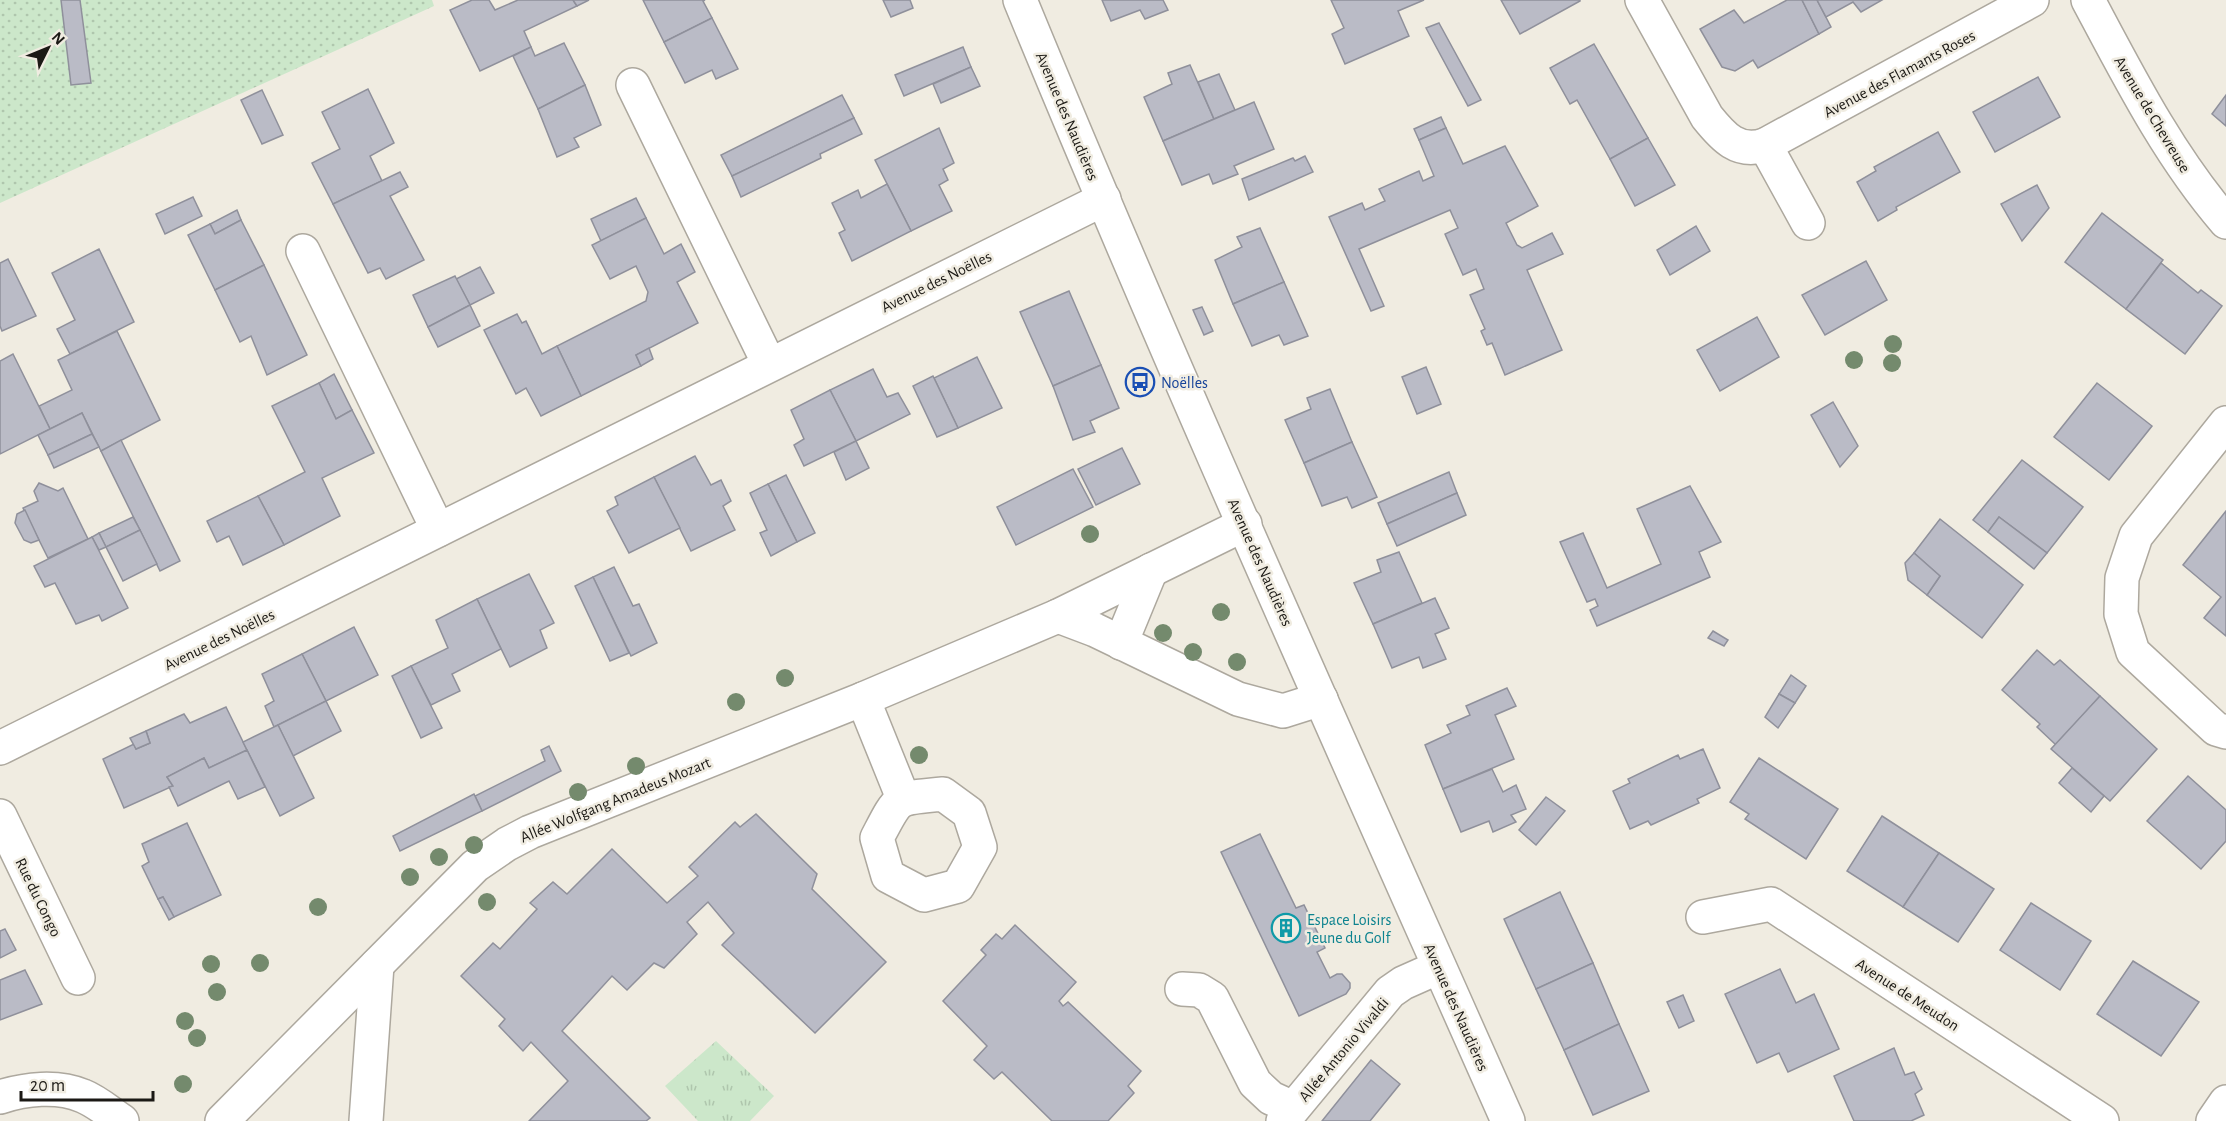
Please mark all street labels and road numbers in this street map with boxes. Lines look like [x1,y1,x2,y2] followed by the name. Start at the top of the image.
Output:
[1821,27,1978,121] street label: Avenue des Flamants Roses
[1033,50,1101,183] street label: Avenue des Naudières
[2111,54,2193,175] street label: Avenue de Chevreuse
[879,248,994,316] street label: Avenue des Noëlles
[1225,496,1295,629] street label: Avenue des Naudières
[162,606,277,674] street label: Avenue des Noëlles
[518,754,713,845] street label: Allée Wolfgang Amadeus Mozart
[12,856,64,939] street label: Rue du Congo
[1421,941,1491,1074] street label: Avenue des Naudières
[1853,956,1962,1034] street label: Avenue de Meudon
[1296,995,1392,1105] street label: Allée Antonio Vivaldi

